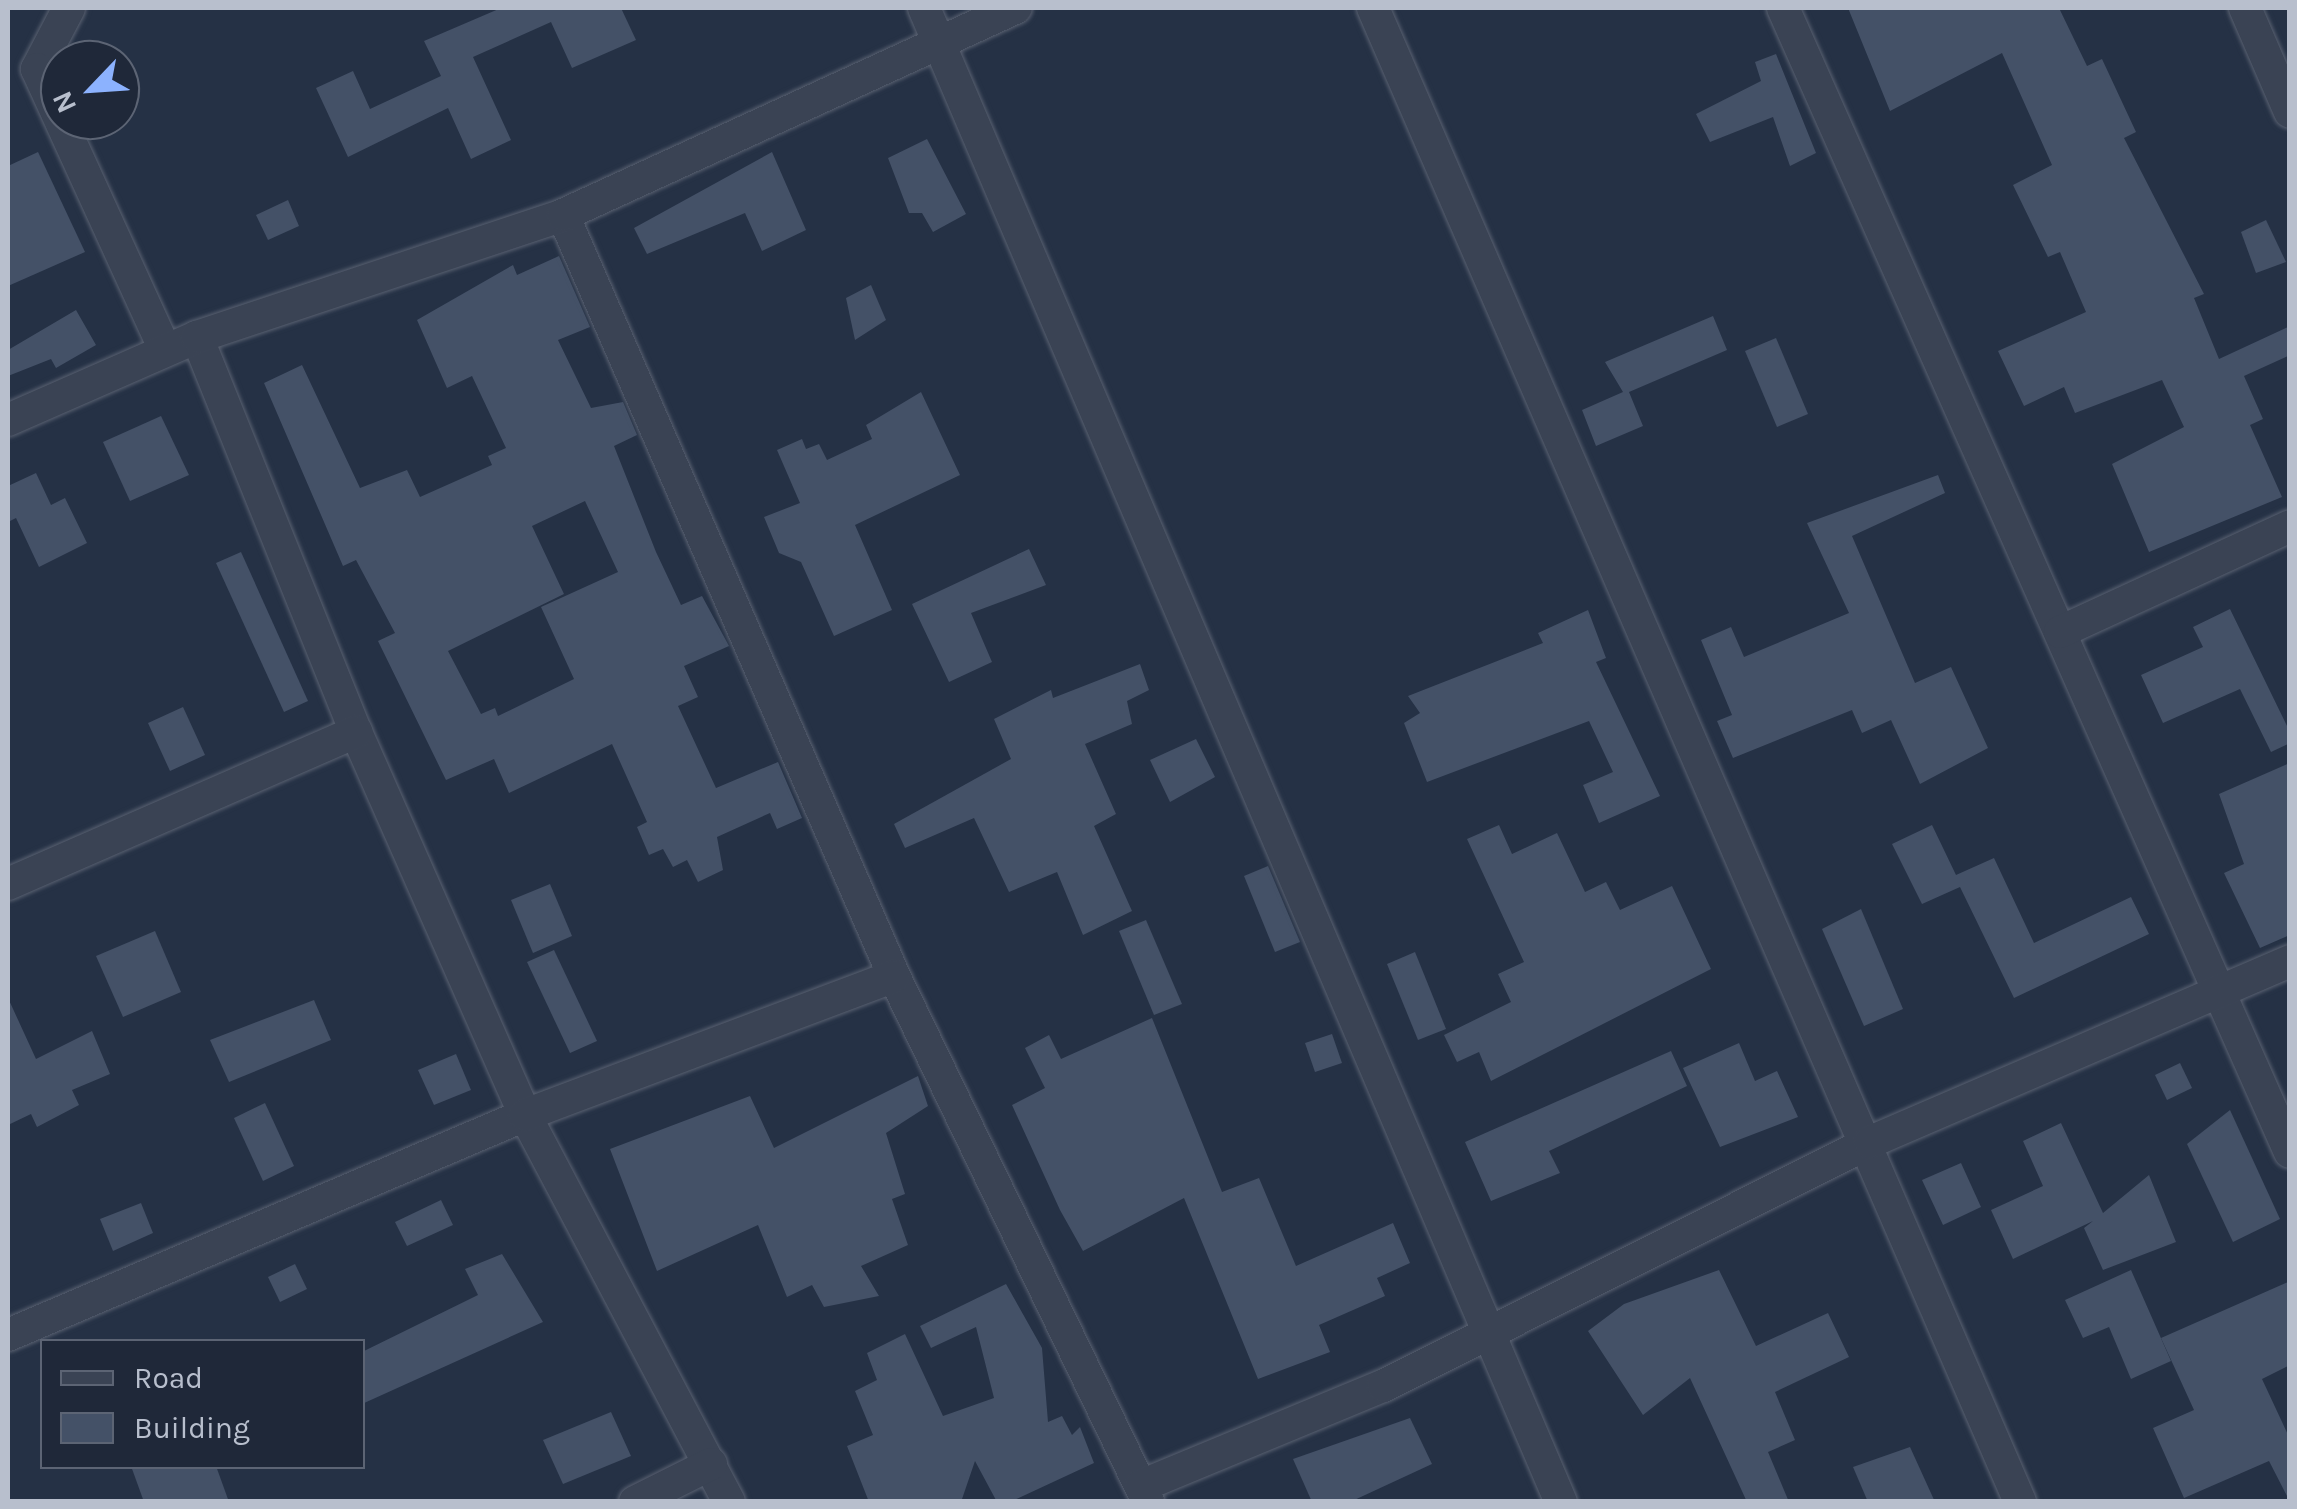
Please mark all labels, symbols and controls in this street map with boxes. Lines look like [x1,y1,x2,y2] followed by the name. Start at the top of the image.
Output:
[40,40,140,140] north arrow
[45,86,83,118] text: N
[40,1339,365,1469] legend
[134,1360,203,1396] text: Road
[134,1410,250,1446] text: Building

